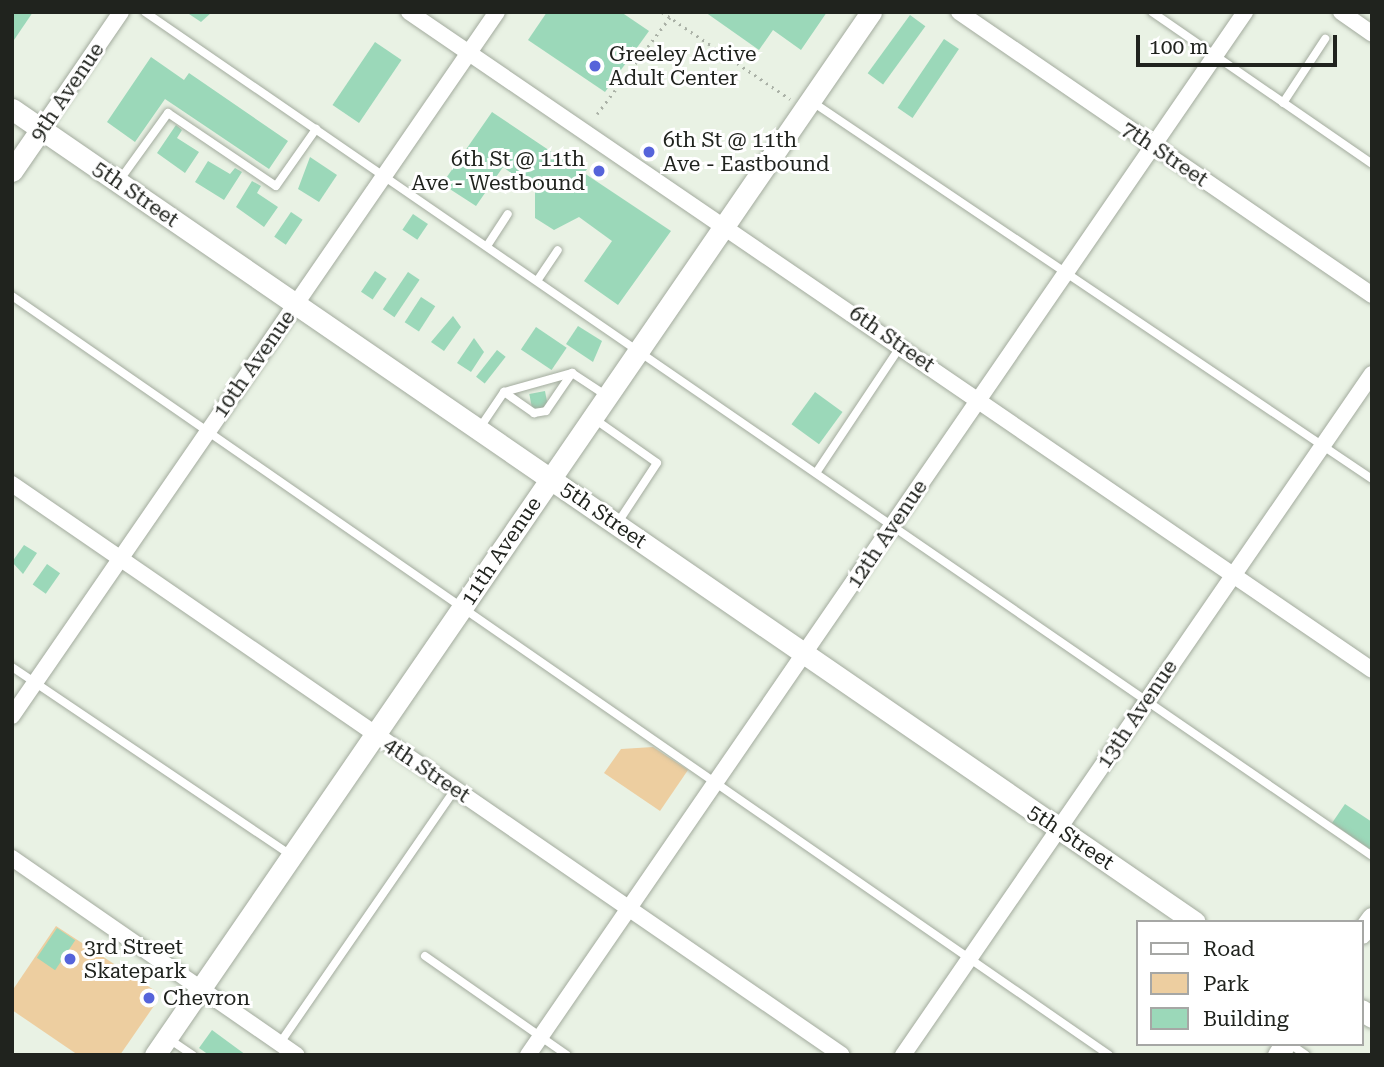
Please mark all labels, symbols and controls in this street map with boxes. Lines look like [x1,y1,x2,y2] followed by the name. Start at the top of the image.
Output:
[1139,21,1340,65] scale bar
[1149,35,1209,59] text: 100 m
[25,38,109,146] street label: 9th Avenue
[609,41,757,91] place label: Greeley Active Adult Center
[587,58,603,74] marker: Greeley Active Adult Center
[1117,116,1213,192] street label: 7th Street
[663,127,830,177] place label: 6th St @ 11th Ave - Eastbound
[641,144,657,160] marker: 6th St @ 11th Ave - Eastbound
[411,146,585,196] place label: 6th St @ 11th Ave - Westbound
[88,155,184,233] street label: 5th Street
[591,163,607,179] marker: 6th St @ 11th Ave - Westbound
[844,300,940,378] street label: 6th Street
[208,305,300,423] street label: 10th Avenue
[841,475,933,593] street label: 12th Avenue
[556,476,652,554] street label: 5th Street
[455,492,547,610] street label: 11th Avenue
[1091,655,1183,773] street label: 13th Avenue
[379,732,475,808] street label: 4th Street
[1023,799,1119,875] street label: 5th Street
[1136,920,1363,1046] legend
[84,934,187,984] place label: 3rd Street Skatepark
[1203,937,1255,961] text: Road
[62,951,78,967] marker: 3rd Street Skatepark
[1203,972,1249,996] text: Park
[163,985,250,1011] place label: Chevron
[141,990,157,1006] marker: Chevron
[1203,1007,1289,1031] text: Building

